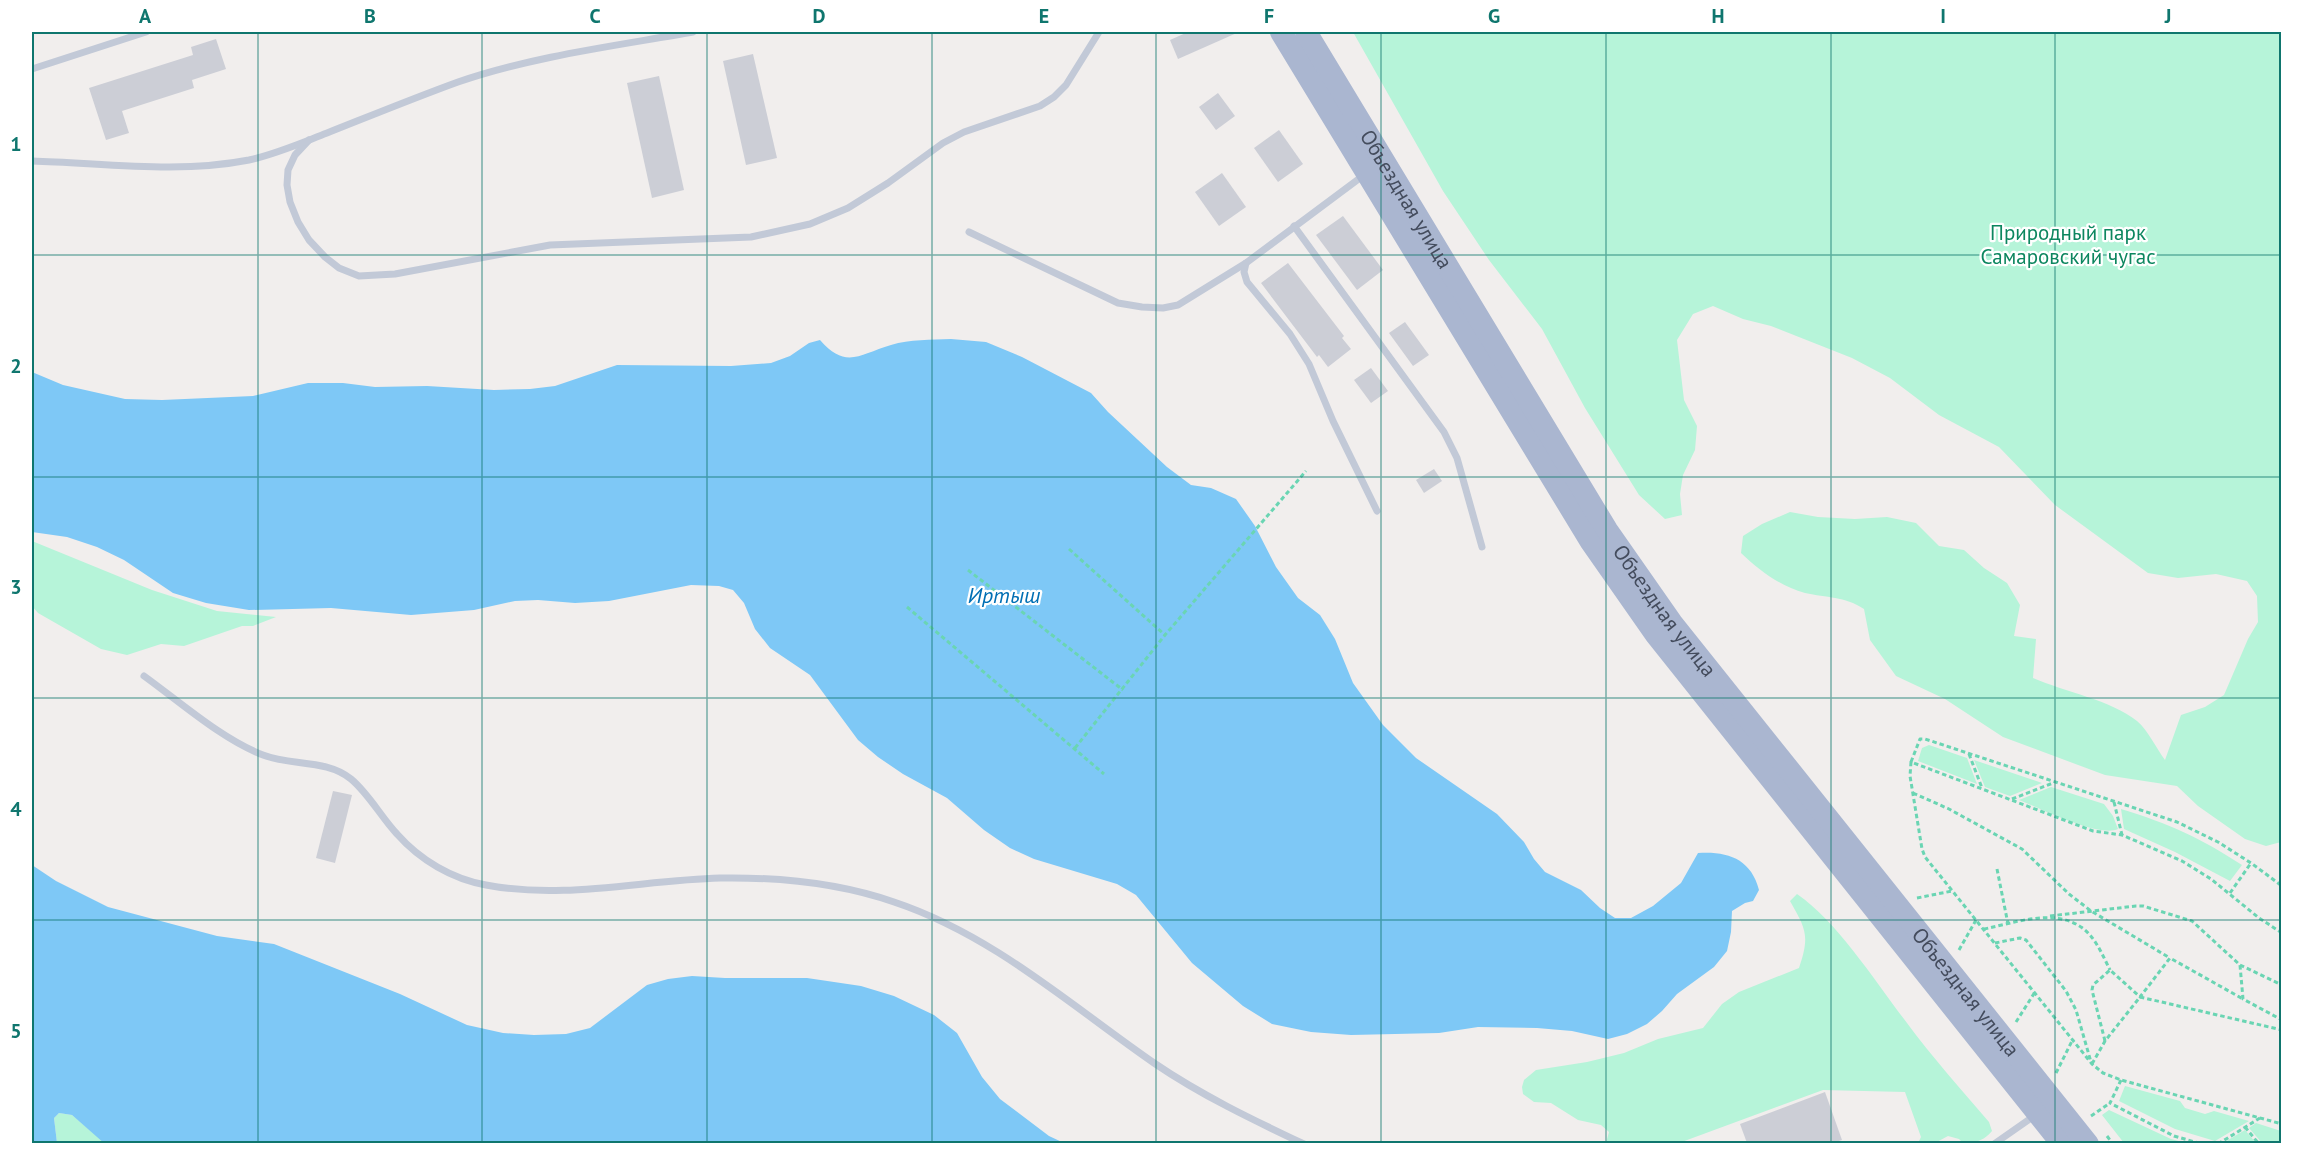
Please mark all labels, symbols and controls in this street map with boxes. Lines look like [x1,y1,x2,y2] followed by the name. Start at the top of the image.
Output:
[139,3,152,29] text: A
[364,3,376,29] text: B
[589,3,601,29] text: C
[813,3,826,29] text: D
[1039,3,1049,29] text: E
[1264,3,1274,29] text: F
[1488,3,1500,29] text: G
[1711,3,1725,29] text: H
[1940,3,1946,29] text: I
[2164,3,2171,29] text: J
[1355,124,1459,273] street label: Объездная улица
[10,131,22,157] text: 1
[1980,219,2156,270] park label: Природный парк Самаровский чугас
[10,353,22,379] text: 2
[1608,539,1723,682] street label: Объездная улица
[10,574,22,600] text: 3
[968,581,1041,609] water label: Иртыш
[10,796,22,822] text: 4
[1907,922,2026,1062] street label: Объездная улица
[10,1018,22,1044] text: 5

